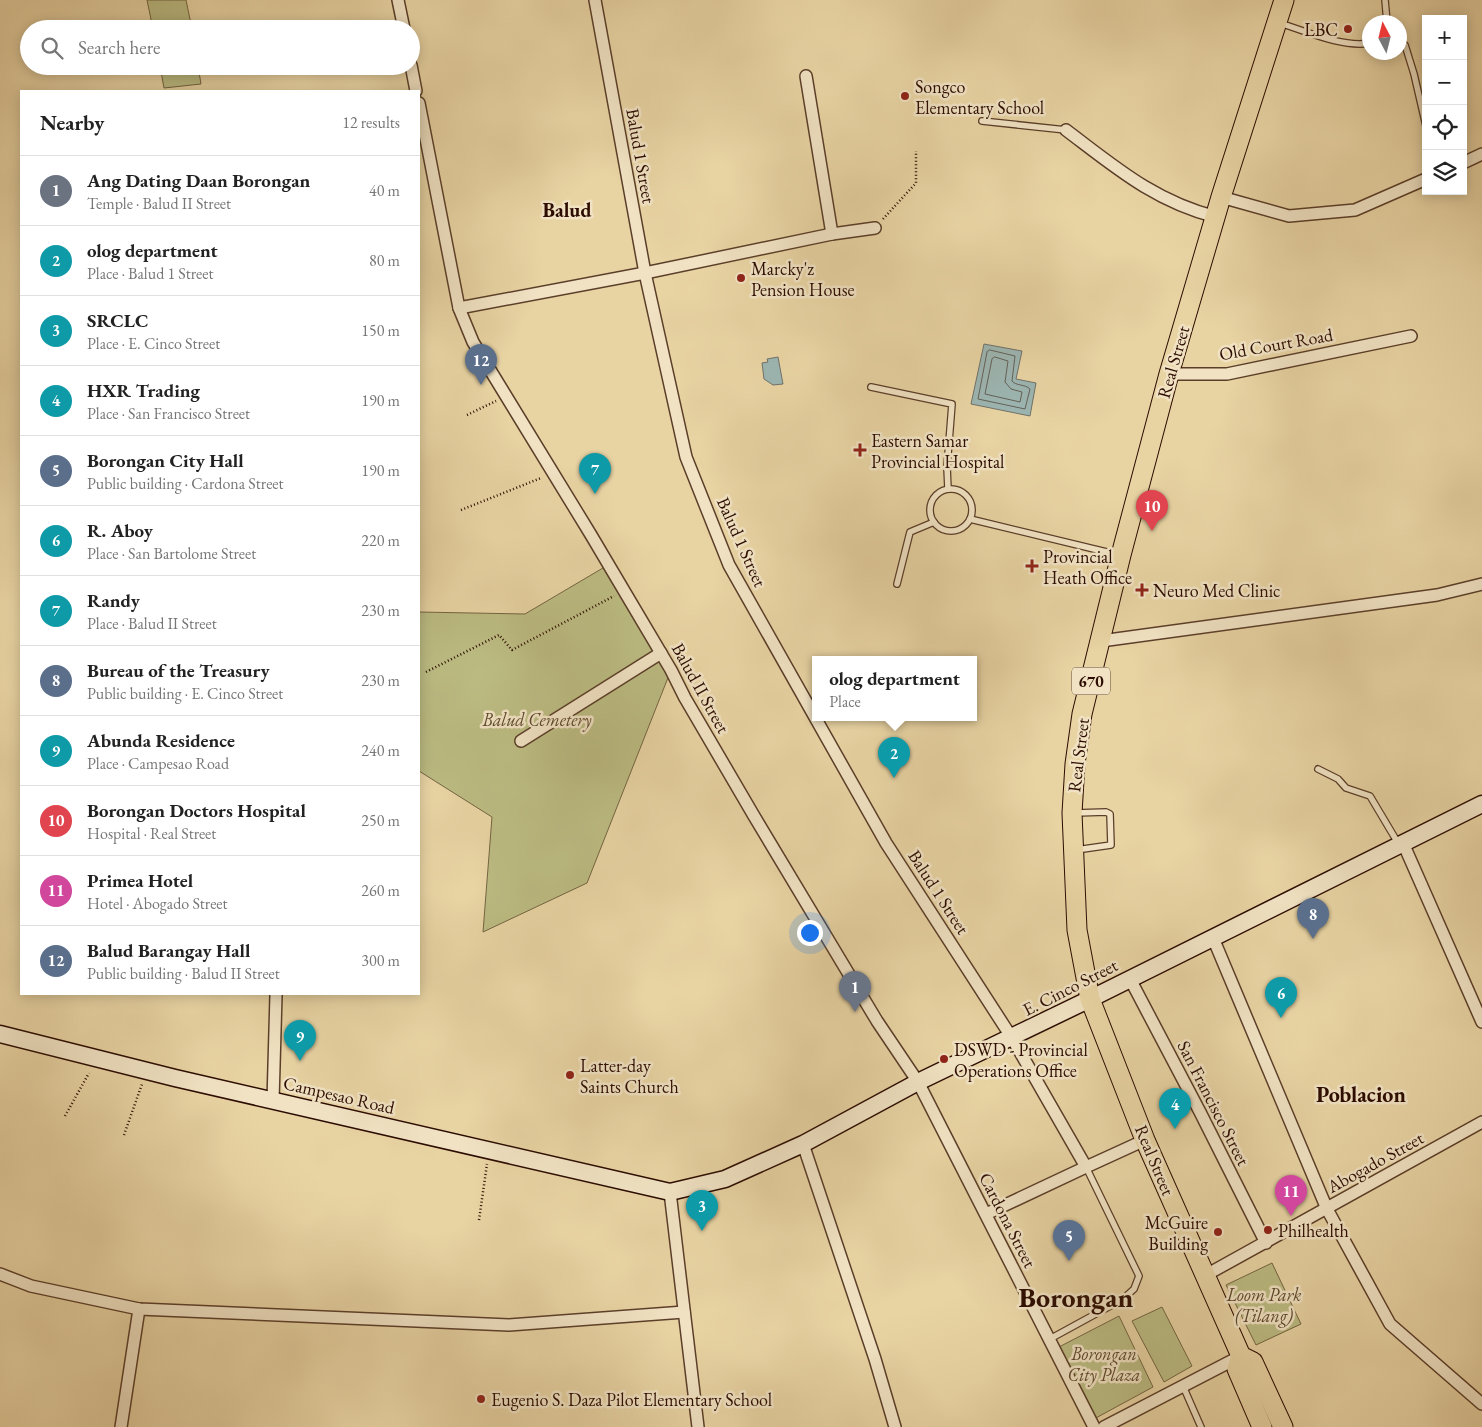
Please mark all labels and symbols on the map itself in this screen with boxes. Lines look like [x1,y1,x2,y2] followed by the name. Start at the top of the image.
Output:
[1362,15,1407,60] north arrow
[1304,18,1338,41] place label: LBC
[1342,23,1354,35] marker: LBC
[915,75,1044,119] place label: Songco Elementary School
[899,90,911,102] marker: Songco Elementary School
[621,107,661,206] street label: Balud 1 Street
[543,197,591,223] district label: Balud
[751,257,855,301] place label: Marcky'z Pension House
[735,272,747,284] marker: Marcky'z Pension House
[1152,323,1194,401] street label: Real Street
[1217,323,1335,365] street label: Old Court Road
[465,344,497,385] pin: 12
[871,429,1004,473] place label: Eastern Samar Provincial Hospital
[853,443,867,457] marker: Eastern Samar Provincial Hospital
[579,453,611,494] pin: 7
[1136,490,1168,531] pin: 10
[712,493,772,591] street label: Balud 1 Street
[1043,545,1132,589] place label: Provincial Heath Office
[1025,559,1039,573] marker: Provincial Heath Office
[1153,579,1280,602] place label: Neuro Med Clinic
[1135,583,1149,597] marker: Neuro Med Clinic
[667,639,735,737] street label: Balud II Street
[1072,668,1110,694] road number: 670
[482,708,592,732] park label: Balud Cemetery
[1062,716,1094,793] street label: Real Street
[878,737,910,778] pin: 2
[903,845,975,939] street label: Balud 1 Street
[1297,898,1329,939] pin: 8
[797,920,823,946] your location
[1019,953,1122,1021] street label: E. Cinco Street
[839,971,871,1012] pin: 1
[1265,977,1297,1018] pin: 6
[284,1020,316,1061] pin: 9
[1173,1037,1256,1170] street label: San Francisco Street
[954,1038,1088,1082] place label: DSWD - Provincial Operations Office
[938,1053,950,1065] marker: DSWD - Provincial Operations Office
[580,1054,679,1098] place label: Latter-day Saints Church
[564,1069,576,1081] marker: Latter-day Saints Church
[281,1071,398,1119] street label: Campesao Road
[1316,1080,1406,1109] district label: Poblacion
[1159,1088,1191,1129] pin: 4
[1130,1121,1180,1199] street label: Real Street
[1322,1126,1428,1198] street label: Abogado Street
[974,1169,1042,1272] street label: Cardona Street
[1275,1175,1307,1216] pin: 11
[686,1190,718,1231] pin: 3
[1145,1211,1208,1255] place label: McGuire Building
[1278,1219,1349,1242] place label: Philhealth
[1053,1220,1085,1261] pin: 5
[1262,1224,1274,1236] marker: Philhealth
[1212,1226,1224,1238] marker: McGuire Building
[1019,1279,1134,1315] district label: Borongan
[1226,1283,1301,1328] park label: Loom Park (Tilang)
[1068,1342,1140,1387] park label: Borongan City Plaza
[491,1388,772,1411] place label: Eugenio S. Daza Pilot Elementary School
[475,1393,487,1405] marker: Eugenio S. Daza Pilot Elementary School

